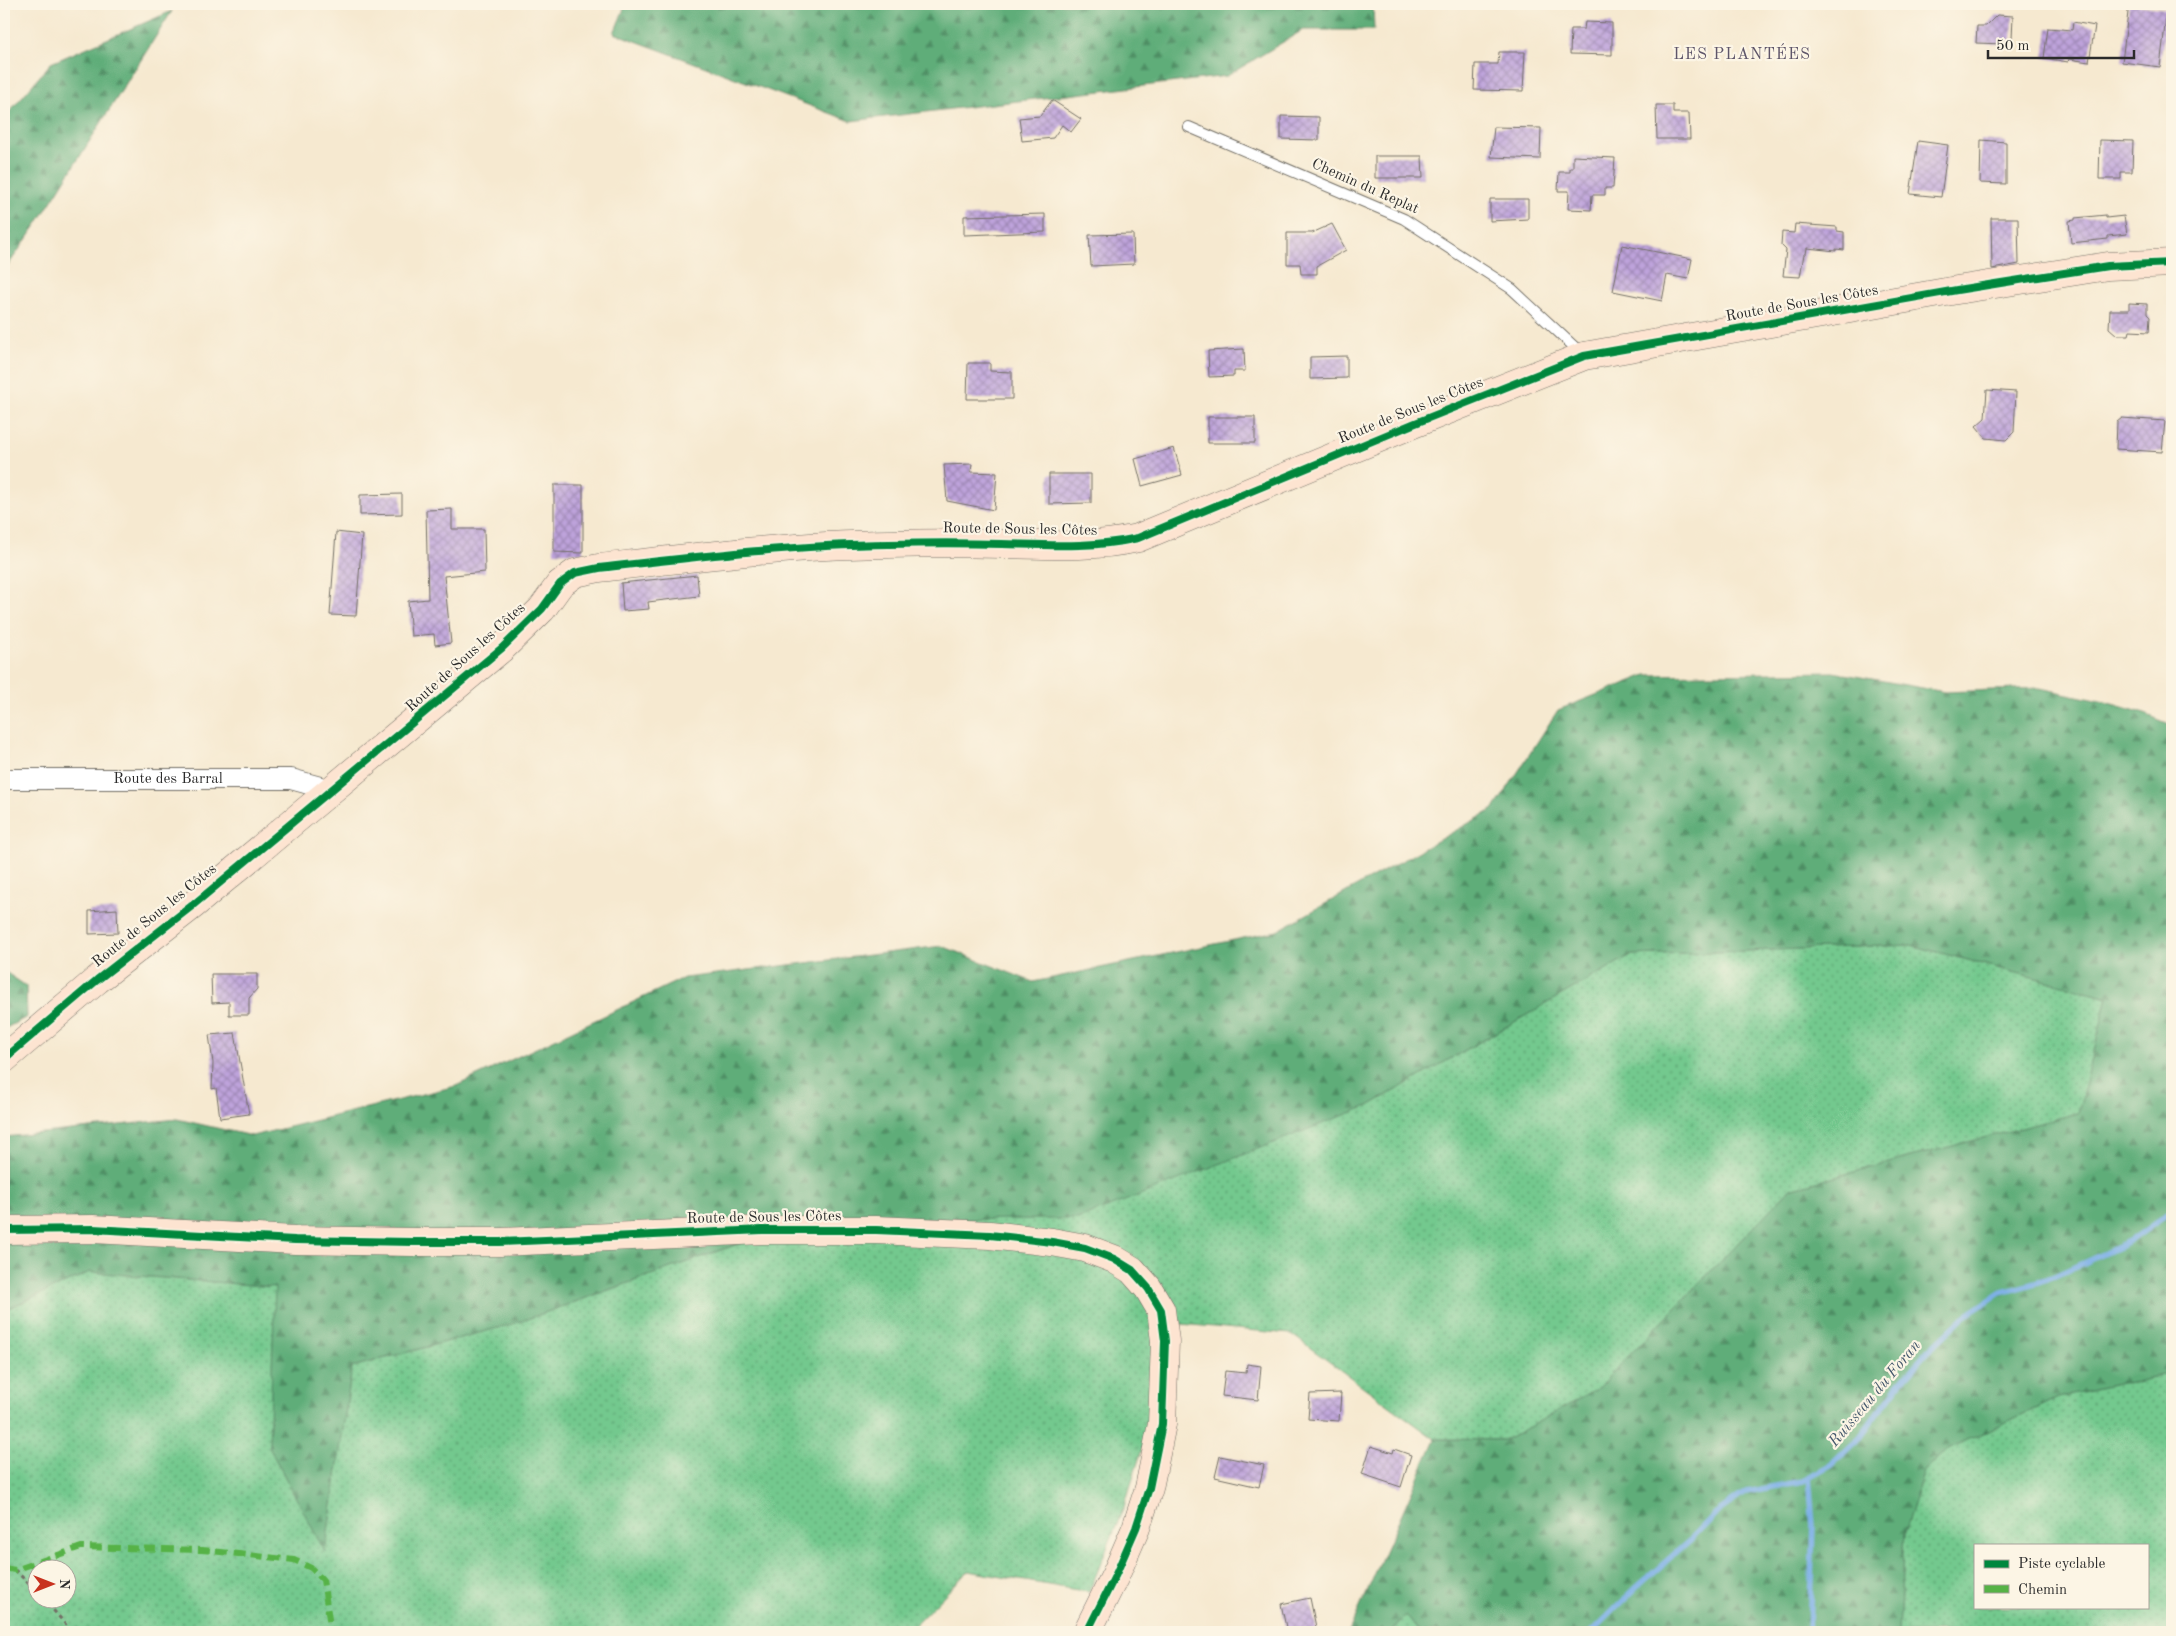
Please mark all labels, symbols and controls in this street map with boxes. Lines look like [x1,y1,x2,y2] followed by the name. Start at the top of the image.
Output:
[1988,28,2135,60] scale bar
[1996,39,2030,54] text: 50 m
[1673,43,1811,63] district label: LES PLANTÉES
[1309,157,1421,217] street label: Chemin du Replat
[1724,283,1880,325] street label: Route de Sous les Côtes
[1336,375,1486,447] street label: Route de Sous les Côtes
[943,521,1097,539] street label: Route de Sous les Côtes
[403,601,529,715] street label: Route de Sous les Côtes
[113,772,223,787] street label: Route des Barral
[90,861,220,971] street label: Route de Sous les Côtes
[687,1209,841,1227] street label: Route de Sous les Côtes
[1825,1338,1924,1451] water label: Ruisseau du Foran
[1974,1544,2148,1608] legend
[2018,1557,2106,1572] text: Piste cyclable
[28,1558,78,1608] north arrow
[57,1579,71,1590] text: N
[2018,1583,2067,1598] text: Chemin

